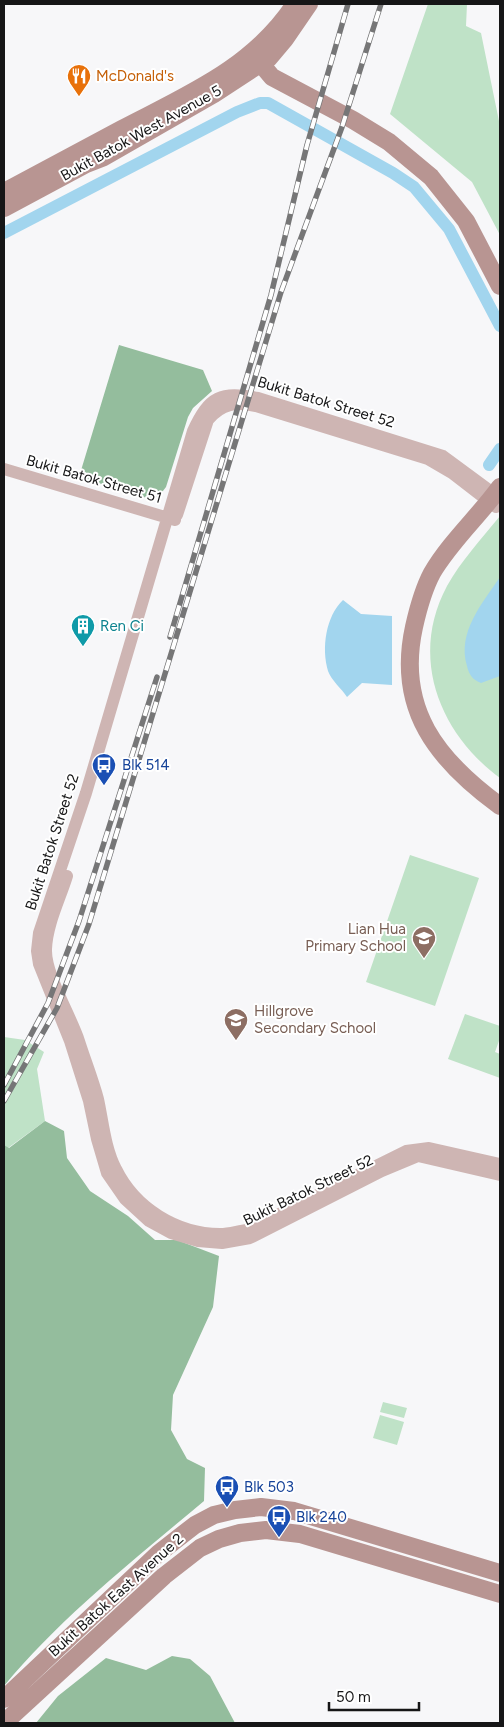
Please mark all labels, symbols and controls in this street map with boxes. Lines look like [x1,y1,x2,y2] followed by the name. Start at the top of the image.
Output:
[66,63,92,97] restaurant icon: McDonald's
[96,67,174,85] place label: McDonald's
[57,81,225,185] street label: Bukit Batok West Avenue 5
[255,373,397,431] street label: Bukit Batok Street 52
[24,451,164,507] street label: Bukit Batok Street 51
[70,613,96,647] building icon: Ren Ci
[100,617,144,635] place label: Ren Ci
[91,752,117,786] bus stop icon: Blk 514
[122,756,170,774] place label: Blk 514
[21,771,83,913] street label: Bukit Batok Street 52
[305,920,406,955] place label: Lian Hua Primary School
[411,925,437,959] school or university icon: Lian Hua Primary School
[254,1002,376,1037] place label: Hillgrove Secondary School
[223,1007,249,1041] school or university icon: Hillgrove Secondary School
[240,1151,376,1229] street label: Bukit Batok Street 52
[214,1474,240,1508] bus stop icon: Blk 503
[244,1478,294,1496] place label: Blk 503
[266,1504,292,1538] bus stop icon: Blk 240
[296,1508,347,1526] place label: Blk 240
[45,1530,187,1660] street label: Bukit Batok East Avenue 2
[329,1680,419,1712] scale bar
[336,1688,371,1706] text: 50 m

